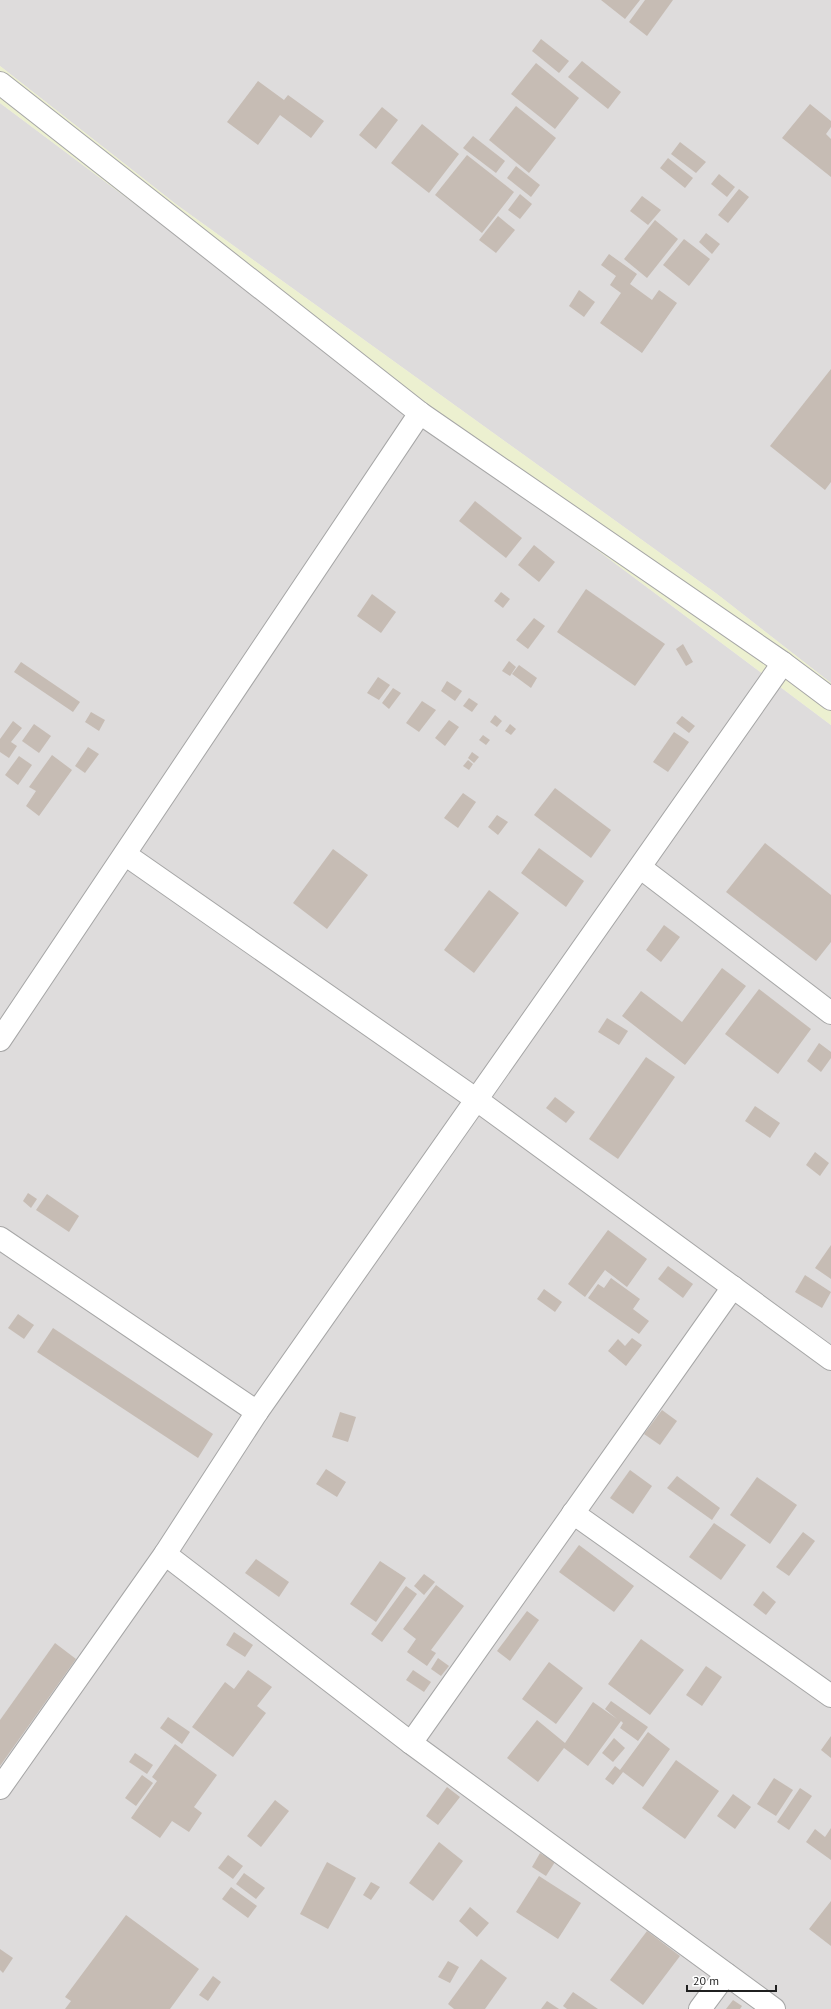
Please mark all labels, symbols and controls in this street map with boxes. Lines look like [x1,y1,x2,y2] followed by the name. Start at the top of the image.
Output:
[687,1967,776,1993] scale bar
[693,1973,719,1988] text: 20 m

